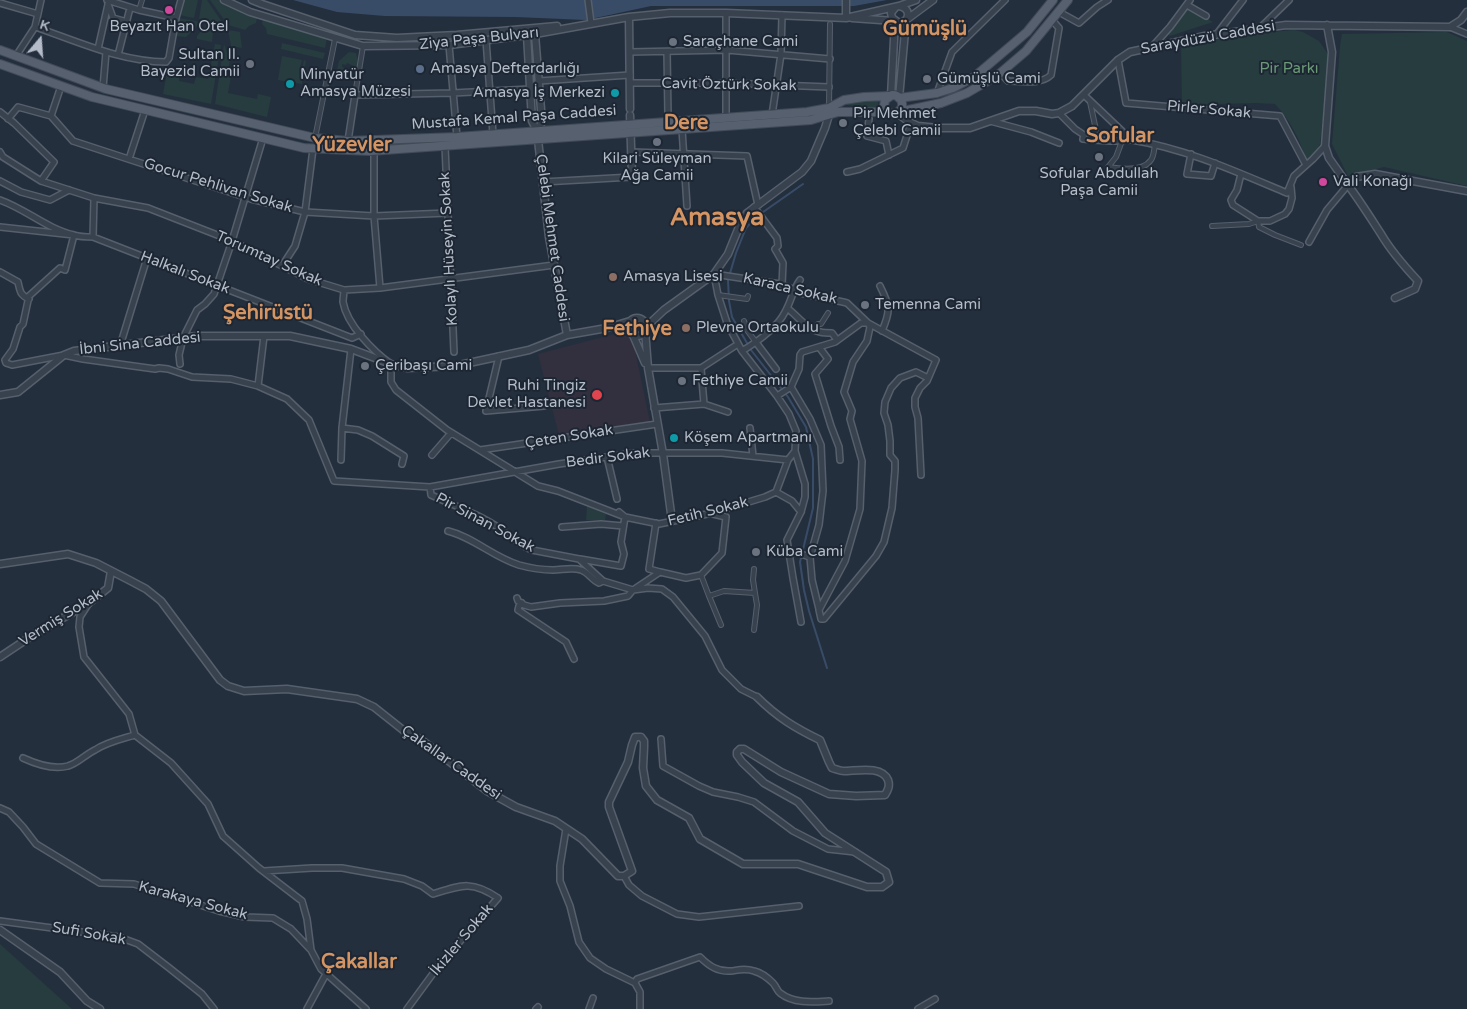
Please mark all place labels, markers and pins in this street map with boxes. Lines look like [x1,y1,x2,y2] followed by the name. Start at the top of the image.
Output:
[163,4,175,16] marker: Beyazıt Han Otel
[110,18,228,36] place label: Beyazıt Han Otel
[683,33,798,51] place label: Saraçhane Cami
[667,36,679,48] marker: Saraçhane Cami
[140,46,240,81] place label: Sultan II. Bayezid Camii
[244,58,256,70] marker: Sultan II. Bayezid Camii
[430,60,580,78] place label: Amasya Defterdarlığı
[414,63,426,75] marker: Amasya Defterdarlığı
[300,66,411,101] place label: Minyatür Amasya Müzesi
[937,70,1041,88] place label: Gümüşlü Cami
[921,73,933,85] marker: Gümüşlü Cami
[284,78,296,90] marker: Minyatür Amasya Müzesi
[473,84,605,102] place label: Amasya İş Merkezi
[609,87,621,99] marker: Amasya İş Merkezi
[853,105,941,140] place label: Pir Mehmet Çelebi Camii
[837,117,849,129] marker: Pir Mehmet Çelebi Camii
[651,136,663,148] marker: Kilari Süleyman Ağa Camii
[602,150,712,185] place label: Kilari Süleyman Ağa Camii
[1093,151,1105,163] marker: Sofular Abdullah Paşa Camii
[1039,165,1159,200] place label: Sofular Abdullah Paşa Camii
[1333,173,1412,191] place label: Vali Konağı
[1317,176,1329,188] marker: Vali Konağı
[623,268,723,286] place label: Amasya Lisesi
[607,271,619,283] marker: Amasya Lisesi
[875,296,981,314] place label: Temenna Cami
[859,299,871,311] marker: Temenna Cami
[696,319,819,337] place label: Plevne Ortaokulu
[680,322,692,334] marker: Plevne Ortaokulu
[375,357,472,375] place label: Çeribaşı Cami
[359,360,371,372] marker: Çeribaşı Cami
[692,372,788,390] place label: Fethiye Camii
[676,375,688,387] marker: Fethiye Camii
[467,377,586,412] place label: Ruhi Tingiz Devlet Hastanesi
[590,388,604,402] marker: Ruhi Tingiz Devlet Hastanesi
[684,429,812,447] place label: Köşem Apartmanı
[668,432,680,444] marker: Köşem Apartmanı
[766,543,843,561] place label: Küba Cami
[750,546,762,558] marker: Küba Cami

